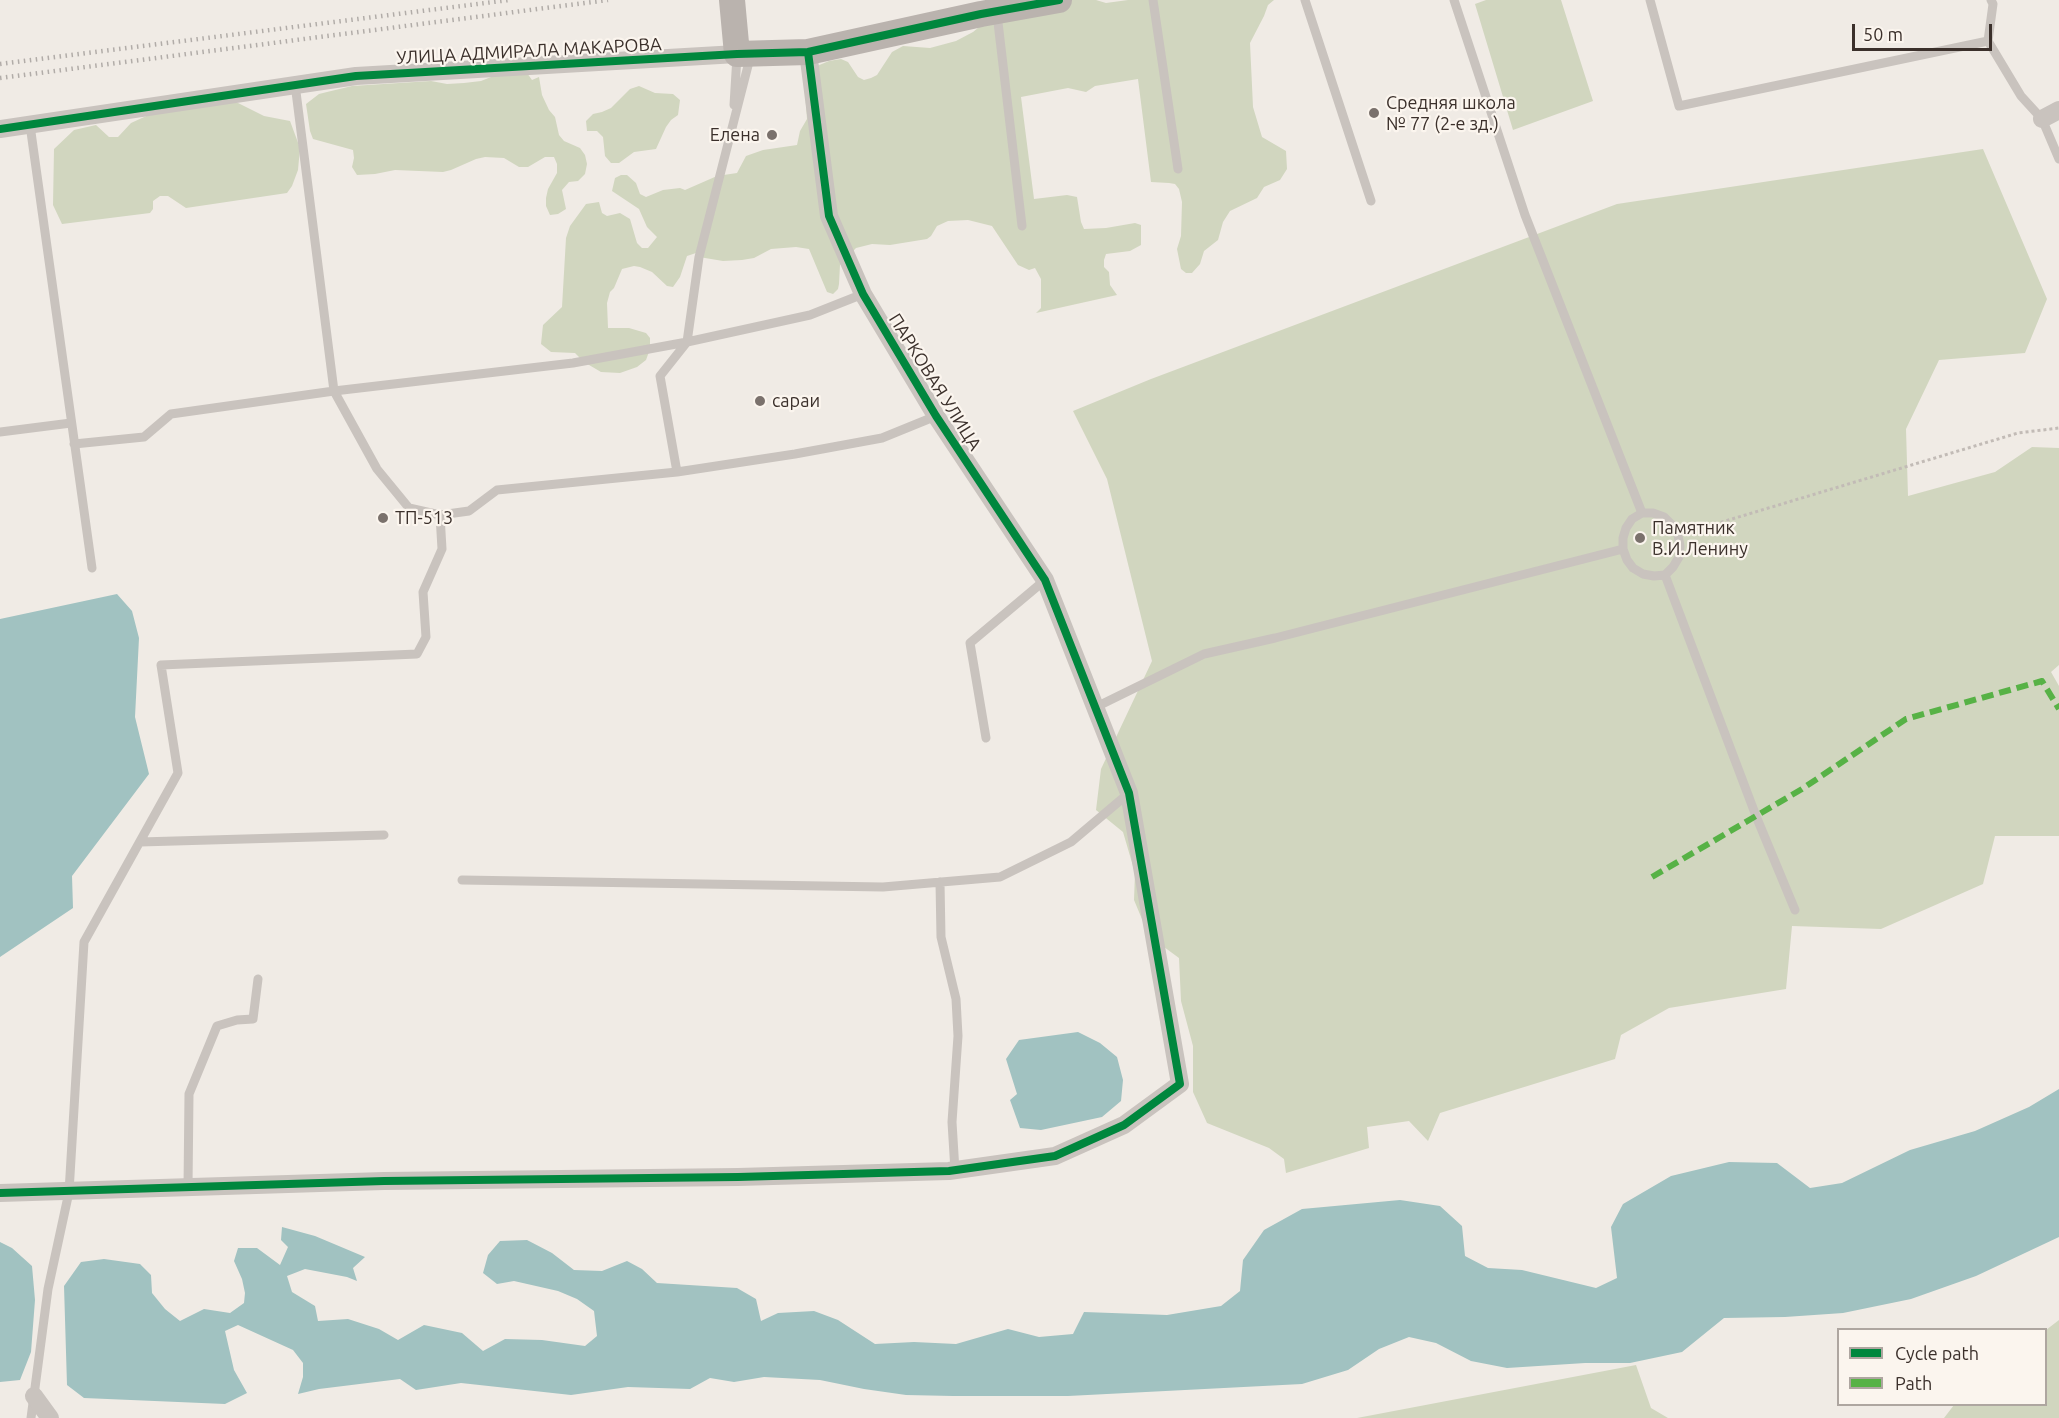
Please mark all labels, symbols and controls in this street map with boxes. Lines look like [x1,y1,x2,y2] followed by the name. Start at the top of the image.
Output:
[1855,12,1994,50] scale bar
[1863,24,1903,44] text: 50 m
[396,33,662,69] street label: УЛИЦА АДМИРАЛА МАКАРОВА
[1386,92,1516,134] place label: Средняя школа № 77 (2-е зд.)
[1367,106,1381,120] marker: Средняя школа № 77 (2-е зд.)
[710,124,760,146] place label: Елена
[765,128,779,142] marker: Елена
[884,310,986,454] street label: ПАРКОВАЯ УЛИЦА
[772,390,820,412] place label: сараи
[753,394,767,408] marker: сараи
[395,507,453,529] place label: ТП-513
[376,511,390,525] marker: ТП-513
[1652,517,1748,560] place label: Памятник В.И.Ленину
[1633,531,1647,545] marker: Памятник В.И.Ленину
[1837,1328,2047,1406] legend
[1895,1343,1979,1363] text: Cycle path
[1895,1373,1932,1393] text: Path

